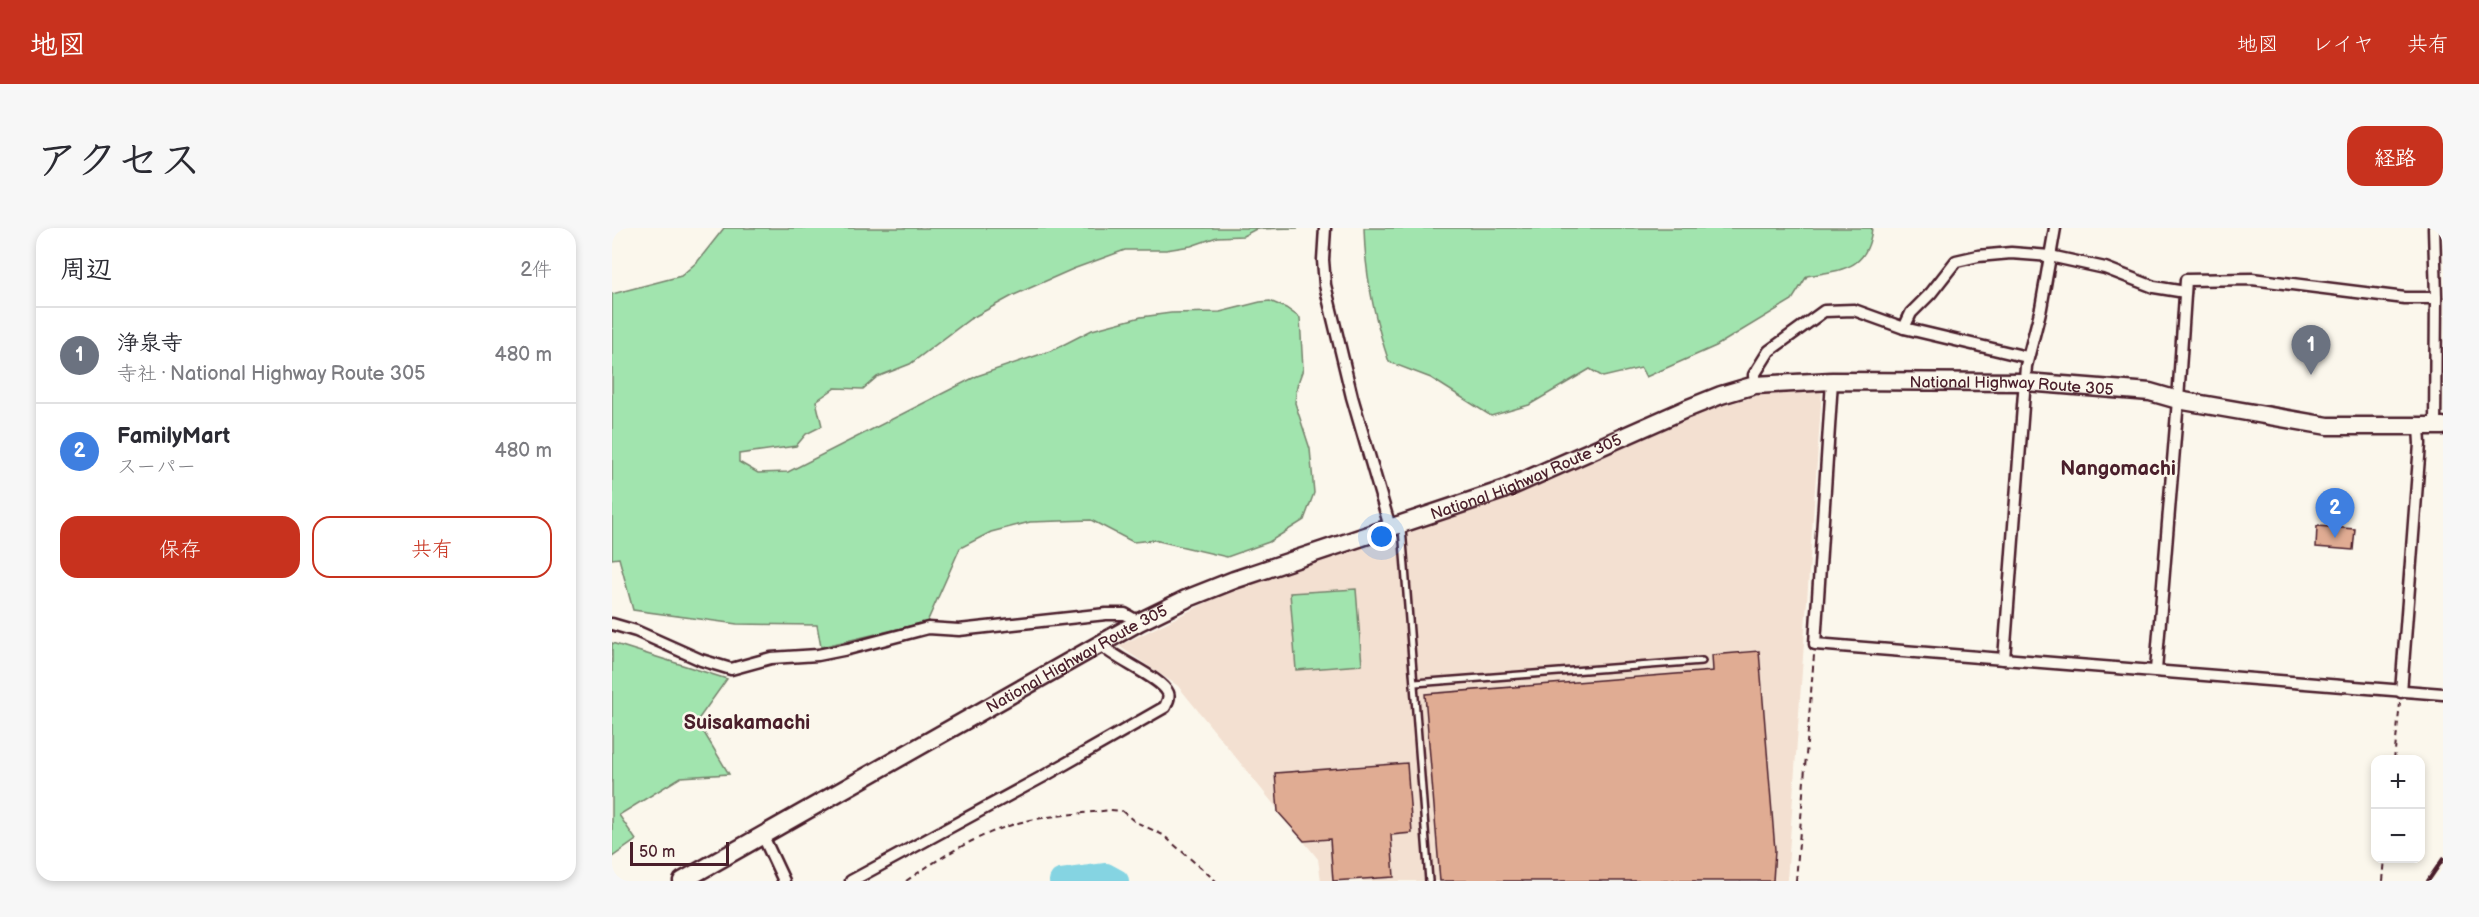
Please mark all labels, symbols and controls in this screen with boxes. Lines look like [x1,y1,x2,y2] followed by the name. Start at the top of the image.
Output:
[30,29,86,62] text: 地図
[2237,32,2279,57] text: 地図
[2312,32,2374,57] text: レイヤ
[2407,32,2449,57] text: 共有
[2347,126,2443,186] button: 経路
[36,136,201,187] text: アクセス
[60,255,112,286] text: 周辺
[520,258,552,282] text: 2件
[2292,326,2330,375] pin: 1
[117,330,183,357] text: 浄泉寺
[75,343,84,367] text: 1
[494,343,552,367] text: 480 m
[117,362,425,386] text: 寺社 · National Highway Route 305
[1909,373,2114,400] street label: National Highway Route 305
[117,423,230,450] text: FamilyMart
[1428,431,1625,525] street label: National Highway Route 305
[74,439,85,463] text: 2
[494,439,552,463] text: 480 m
[117,455,196,479] text: スーパー
[2060,457,2176,481] district label: Nangomachi
[2316,488,2354,538] pin: 2
[60,516,300,578] button: 保存
[312,516,552,578] button: 共有
[1367,522,1396,551] your location
[983,602,1171,718] street label: National Highway Route 305
[684,711,810,735] district label: Suisakamachi
[2371,755,2425,863] map controls
[2371,755,2425,809] button: +
[2371,809,2425,863] button: −
[630,839,729,866] scale bar
[639,843,675,862] text: 50 m

